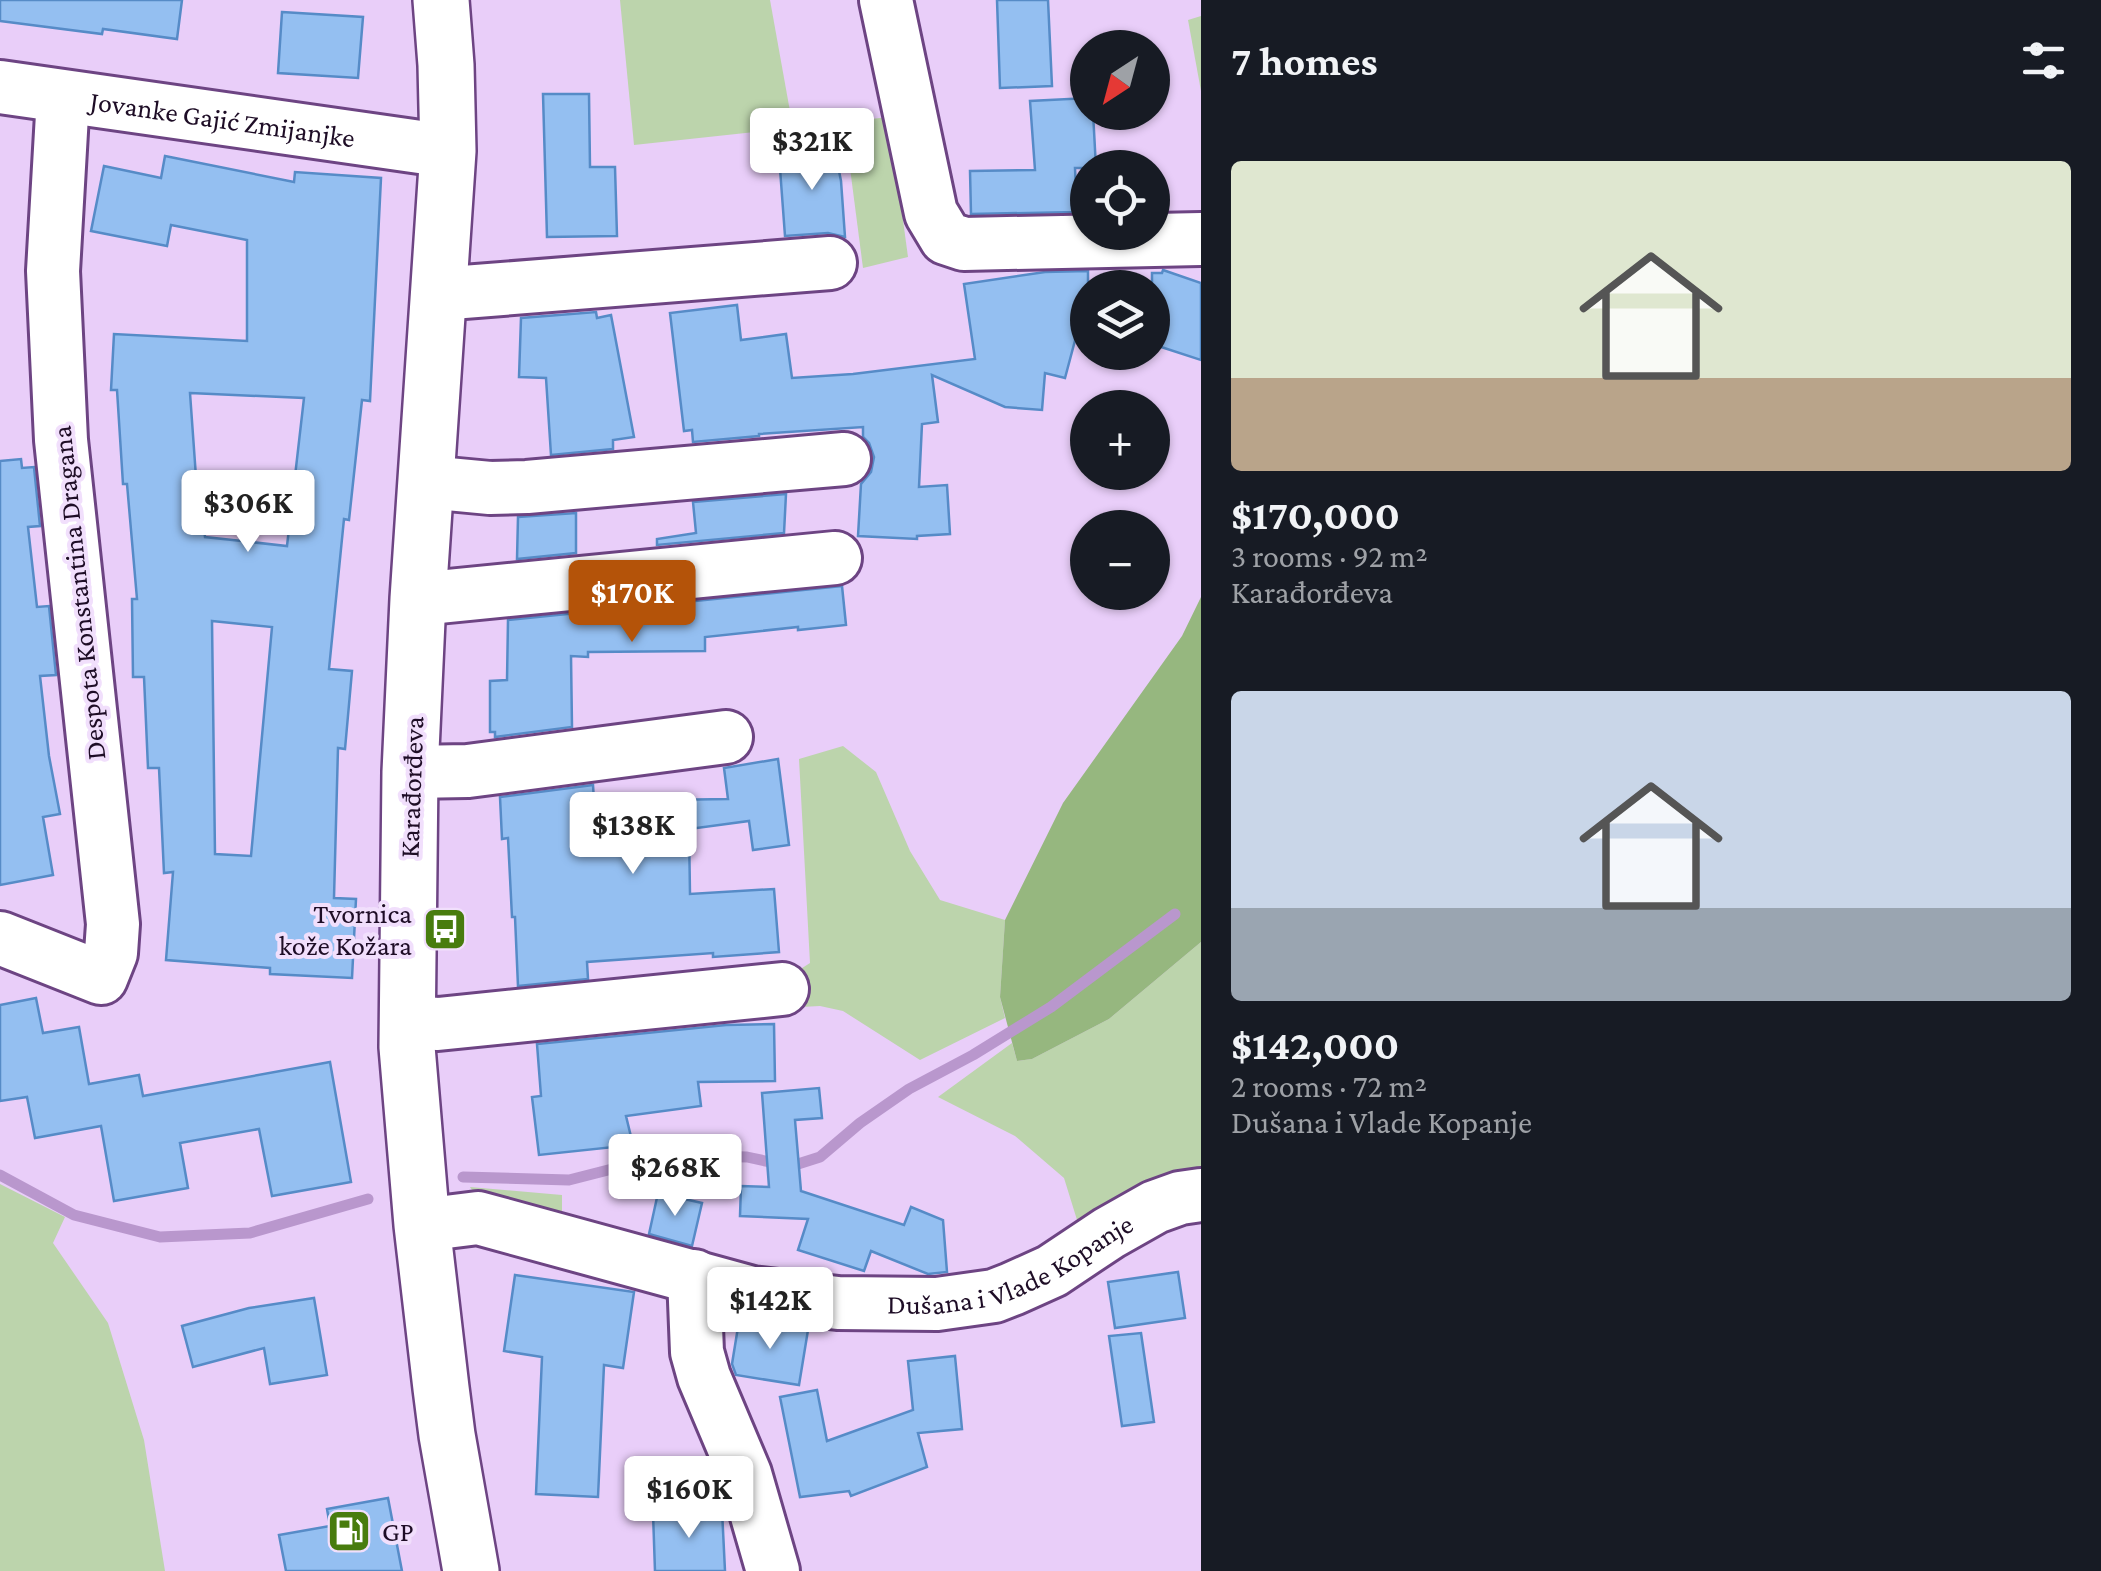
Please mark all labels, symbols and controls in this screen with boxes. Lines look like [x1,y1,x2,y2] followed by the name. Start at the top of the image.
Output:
[1070,30,1170,130] north arrow
[1070,30,1170,610] map controls
[2016,33,2071,88] icon: filters
[1231,37,1378,84] text: 7 homes
[85,85,357,154] street label: Jovanke Gajić Zmijanjke
[742,108,882,193] pin: $321K
[772,122,852,158] text: $321K
[1070,150,1170,250] button: locate
[1561,226,1741,406] icon: home
[1070,270,1170,370] button: layers
[1070,390,1170,490] button: +
[46,424,111,762] street label: Despota Konstantina Dragana
[178,470,318,555] pin: $306K
[204,484,292,520] text: $306K
[1231,491,1400,538] text: $170,000
[1070,510,1170,610] button: −
[1231,538,1428,574] text: 3 rooms · 92 m²
[562,560,702,645] pin: $170K
[591,574,673,610] text: $170K
[1231,574,1393,610] text: Karađorđeva
[394,716,429,858] street label: Karađorđeva
[1561,756,1741,936] icon: home
[563,792,703,877] pin: $138K
[592,806,674,842] text: $138K
[279,898,412,961] place label: Tvornica kože Kožara
[422,906,468,952] bus stop icon: Tvornica kože Kožara
[1231,1021,1399,1068] text: $142,000
[1231,1068,1427,1104] text: 2 rooms · 72 m²
[1231,1104,1532,1140] text: Dušana i Vlade Kopanje
[605,1134,745,1219] pin: $268K
[631,1148,719,1184] text: $268K
[887,1208,1138,1321] street label: Dušana i Vlade Kopanje
[700,1267,840,1352] pin: $142K
[729,1281,811,1317] text: $142K
[619,1456,759,1541] pin: $160K
[646,1470,732,1506] text: $160K
[326,1508,372,1554] fuel station icon: GP
[382,1516,414,1547] place label: GP

